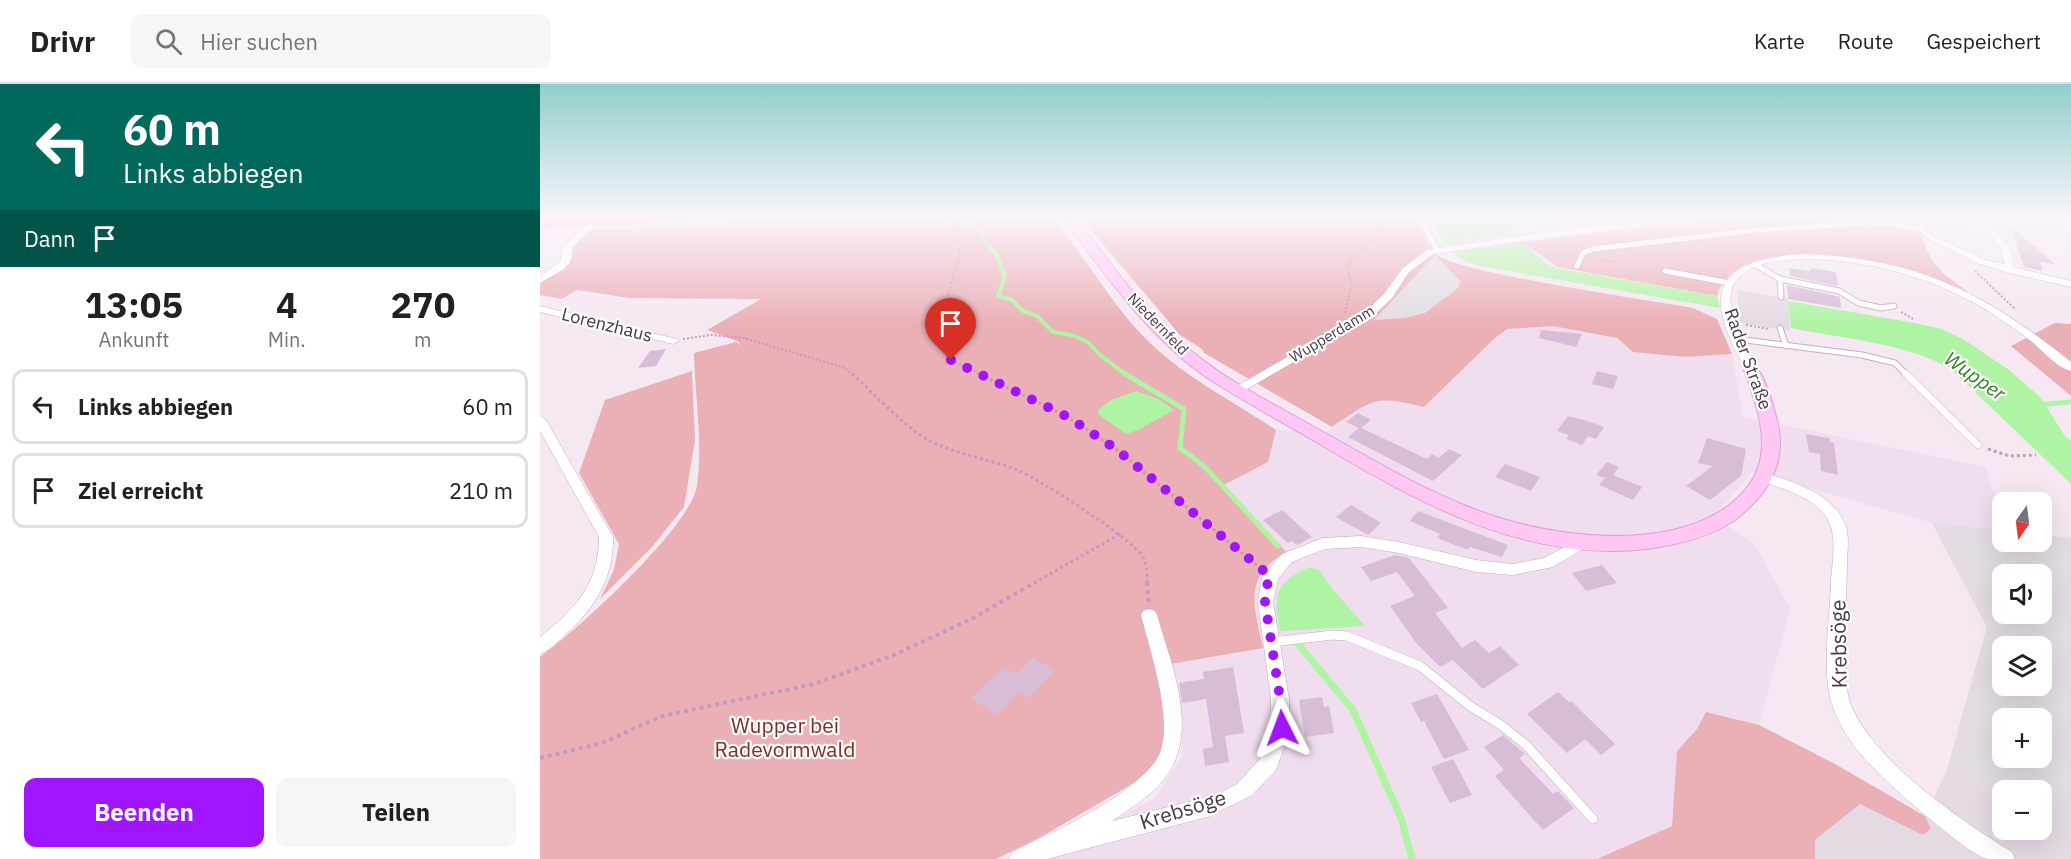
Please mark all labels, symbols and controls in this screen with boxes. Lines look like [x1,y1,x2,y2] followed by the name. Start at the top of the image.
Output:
[131,14,551,68] search box
[30,23,95,60] text: Drivr
[152,25,185,58] icon: search
[200,27,318,56] text: Hier suchen
[1754,27,1805,55] text: Karte
[1838,27,1894,55] text: Route
[1927,27,2041,55] text: Gespeichert
[123,102,221,157] text: 60 m
[24,108,102,186] icon: left
[123,155,304,190] text: Links abbiegen
[88,222,121,255] icon: arrive
[24,224,76,253] text: Dann
[85,281,183,328] text: 13:05
[276,281,298,328] text: 4
[390,281,455,328] text: 270
[1124,289,1193,359] street label: Niedernfeld
[925,298,976,360] pin
[1286,301,1378,366] street label: Wupperdamm
[559,302,655,347] street label: Lorenzhaus
[1719,305,1778,413] street label: Rader Straße
[934,307,967,340] icon: arrive
[98,326,169,353] text: Ankunft
[268,326,306,353] text: Min.
[414,326,432,353] text: m
[1939,345,2012,407] water label: Wupper
[27,390,60,423] icon: left
[78,392,233,421] text: Links abbiegen
[462,392,513,421] text: 60 m
[27,474,60,507] icon: arrive
[78,476,203,505] text: Ziel erreicht
[449,476,513,505] text: 210 m
[1992,492,2052,552] north arrow
[1992,492,2052,840] map controls
[1992,564,2052,624] button: sound
[1823,599,1853,689] street label: Krebsöge
[1992,636,2052,696] button: layers
[1250,696,1314,760] position arrow
[1992,708,2052,768] button: +
[715,711,855,763] park label: Wupper bei Radevormwald
[24,778,264,847] button: Beenden
[276,778,516,847] button: Teilen
[1992,780,2052,840] button: −
[1136,783,1229,835] street label: Krebsöge

